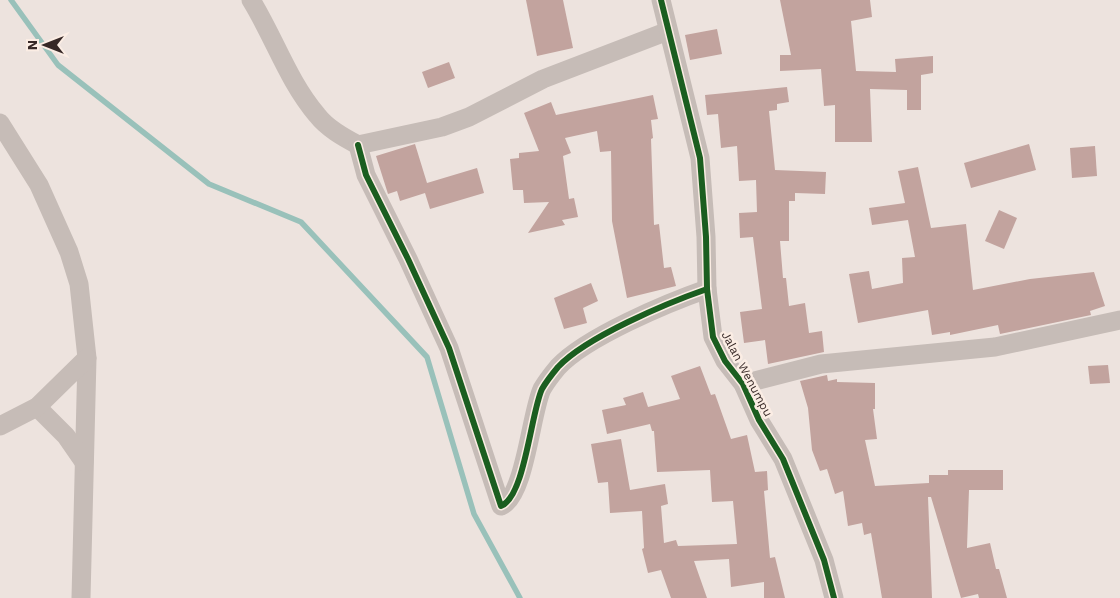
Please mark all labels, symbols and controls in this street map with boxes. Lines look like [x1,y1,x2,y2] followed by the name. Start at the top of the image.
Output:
[20,20,70,70] north arrow
[24,40,40,50] text: N
[719,329,775,419] street label: Jalan Wenumpu

